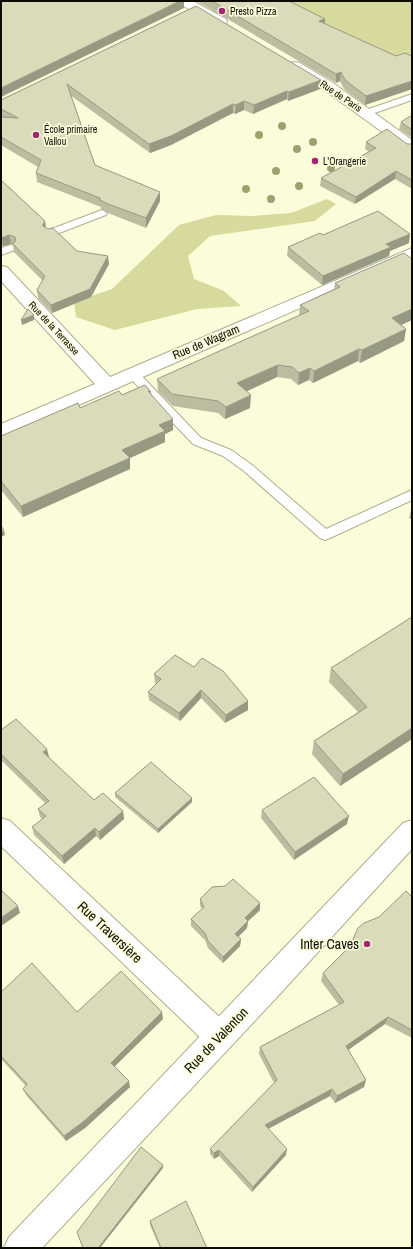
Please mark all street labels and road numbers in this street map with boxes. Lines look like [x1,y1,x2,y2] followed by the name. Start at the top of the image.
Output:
[318,77,364,115] street label: Rue de Paris
[26,298,82,358] street label: Rue de la Terrasse
[170,321,242,363] street label: Rue de Wagram
[74,897,146,967] street label: Rue Traversière
[180,1003,252,1077] street label: Rue de Valenton

